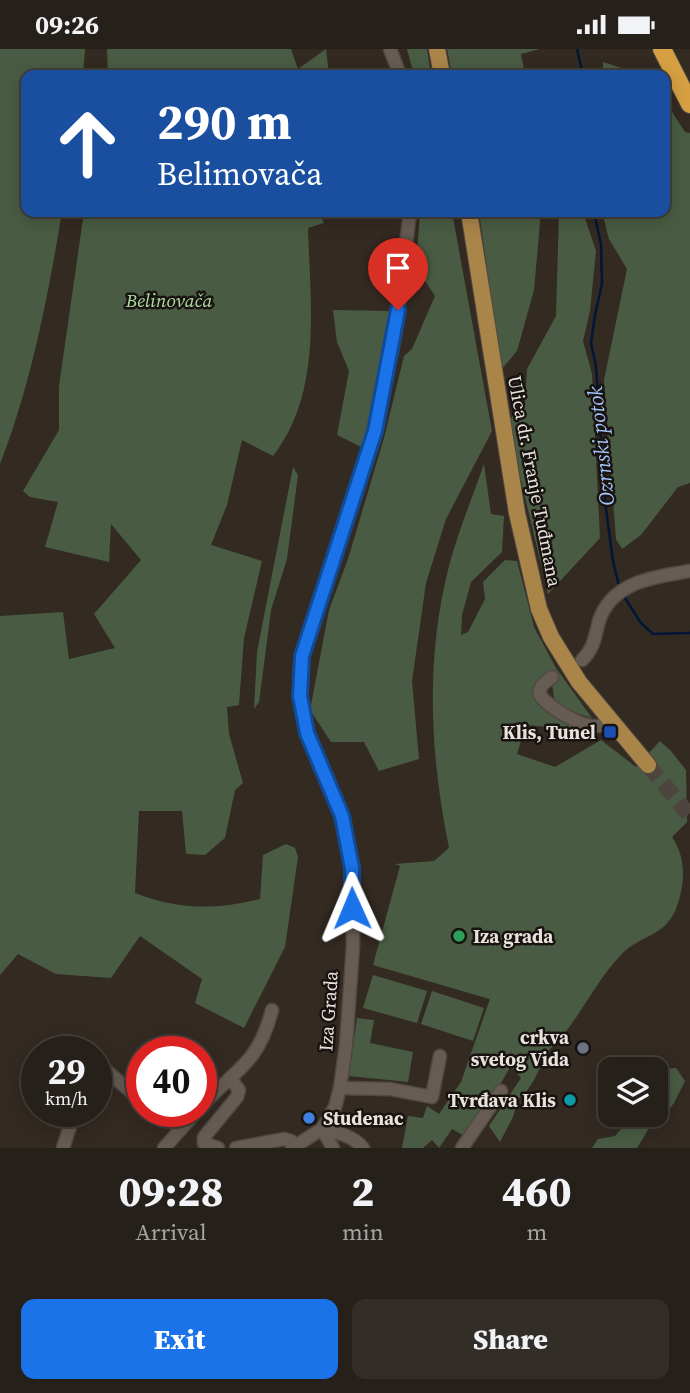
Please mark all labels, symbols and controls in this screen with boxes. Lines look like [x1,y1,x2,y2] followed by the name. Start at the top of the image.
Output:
[35,7,99,43] text: 09:26
[157,88,292,155] text: 290 m
[42,98,133,189] icon: ahead
[157,152,322,196] text: Belimovača
[368,238,428,310] pin
[379,249,417,287] icon: arrive
[125,287,212,313] park label: Belinovača
[502,373,568,589] street label: Ulica dr. Franje Tuđmana
[580,385,621,507] water label: Ozrnski potok
[503,719,596,745] place label: Klis, Tunel
[602,724,618,740] marker: Klis, Tunel
[315,871,389,945] position arrow
[473,923,554,949] place label: Iza grada
[451,928,467,944] marker: Iza grada
[312,970,344,1052] street label: Iza Grada
[471,1024,570,1072] place label: crkva svetog Vida
[126,1036,217,1127] speed limit sign: 40
[575,1040,591,1056] marker: crkva svetog Vida
[48,1048,85,1096] text: 29
[598,1057,668,1127] map controls
[598,1057,668,1127] button: layers
[45,1086,88,1111] text: km/h
[448,1087,556,1113] place label: Tvrđava Klis
[562,1092,578,1108] marker: Tvrđava Klis
[323,1105,404,1131] place label: Studenac
[301,1110,317,1126] marker: Studenac
[118,1162,224,1220] text: 09:28
[351,1162,374,1220] text: 2
[502,1162,572,1220] text: 460
[136,1216,207,1248] text: Arrival
[342,1216,384,1248] text: min
[526,1216,547,1248] text: m
[21,1299,338,1379] button: Exit
[352,1299,669,1379] button: Share

